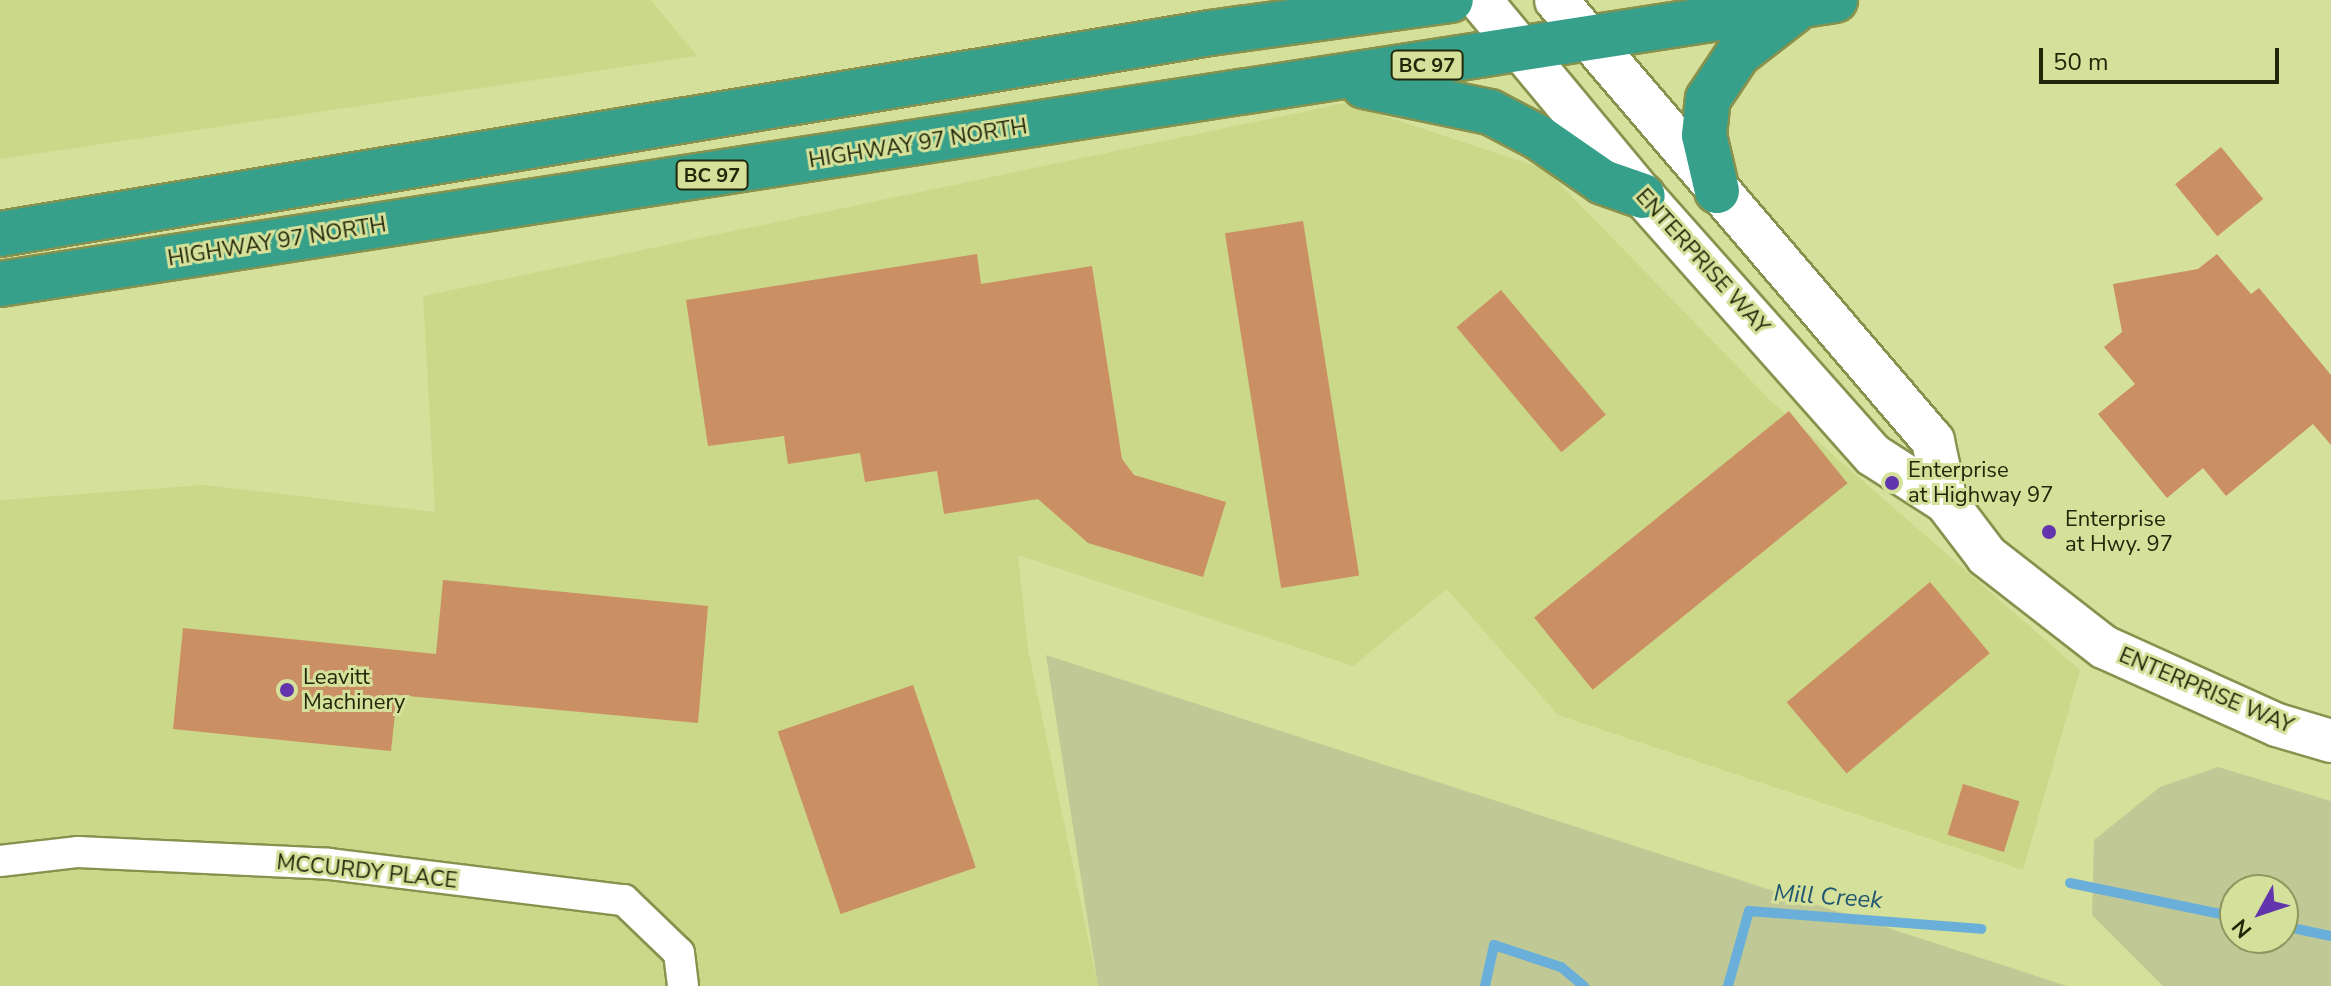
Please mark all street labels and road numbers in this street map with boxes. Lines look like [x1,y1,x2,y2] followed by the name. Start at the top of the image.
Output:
[1389,49,1465,81] road number: BC 97
[807,114,1029,174] street label: HIGHWAY 97 NORTH
[674,159,750,191] road number: BC 97
[1630,184,1774,340] street label: ENTERPRISE WAY
[166,212,388,272] street label: HIGHWAY 97 NORTH
[2115,642,2297,740] street label: ENTERPRISE WAY
[275,849,459,895] street label: MCCURDY PLACE

